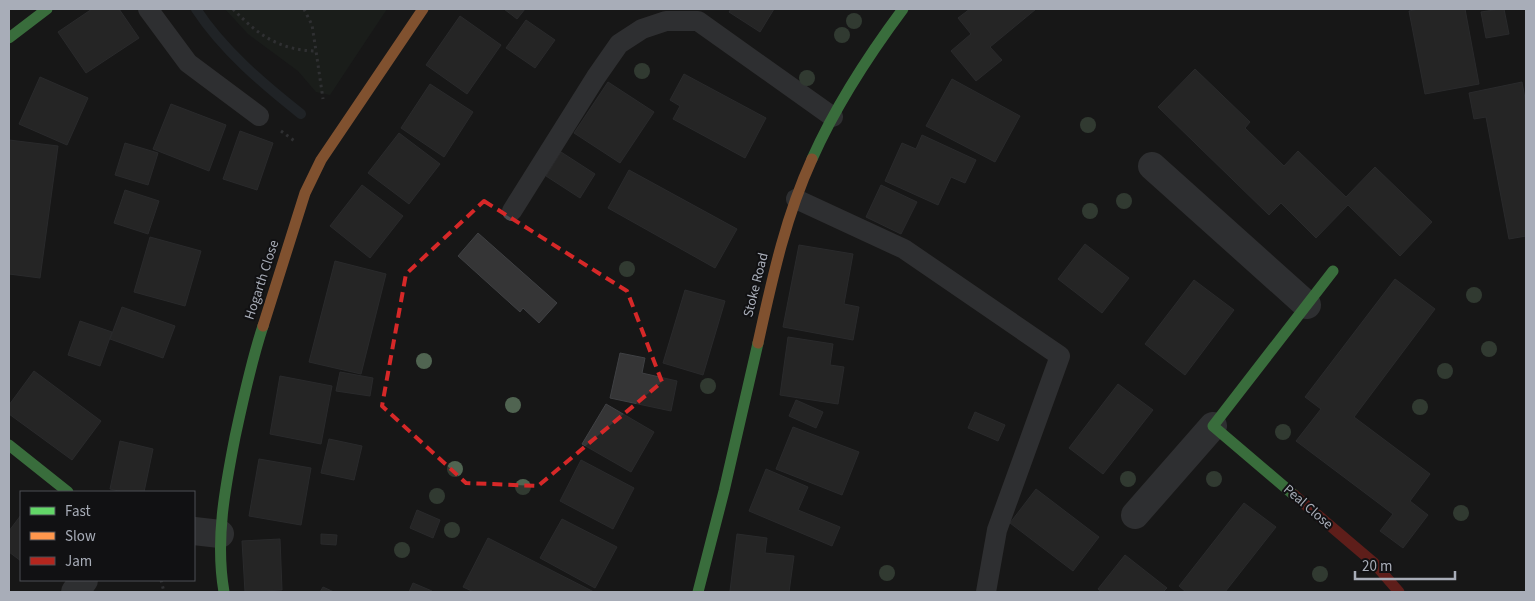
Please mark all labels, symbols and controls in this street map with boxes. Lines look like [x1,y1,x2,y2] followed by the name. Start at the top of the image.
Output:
[240,238,284,322] street label: Hogarth Close
[738,251,774,319] street label: Stoke Road
[1279,480,1337,534] street label: Peal Close
[20,491,195,581] legend
[65,501,91,522] text: Fast
[65,526,96,547] text: Slow
[1355,548,1455,580] scale bar
[65,551,92,572] text: Jam
[1362,556,1392,577] text: 20 m

